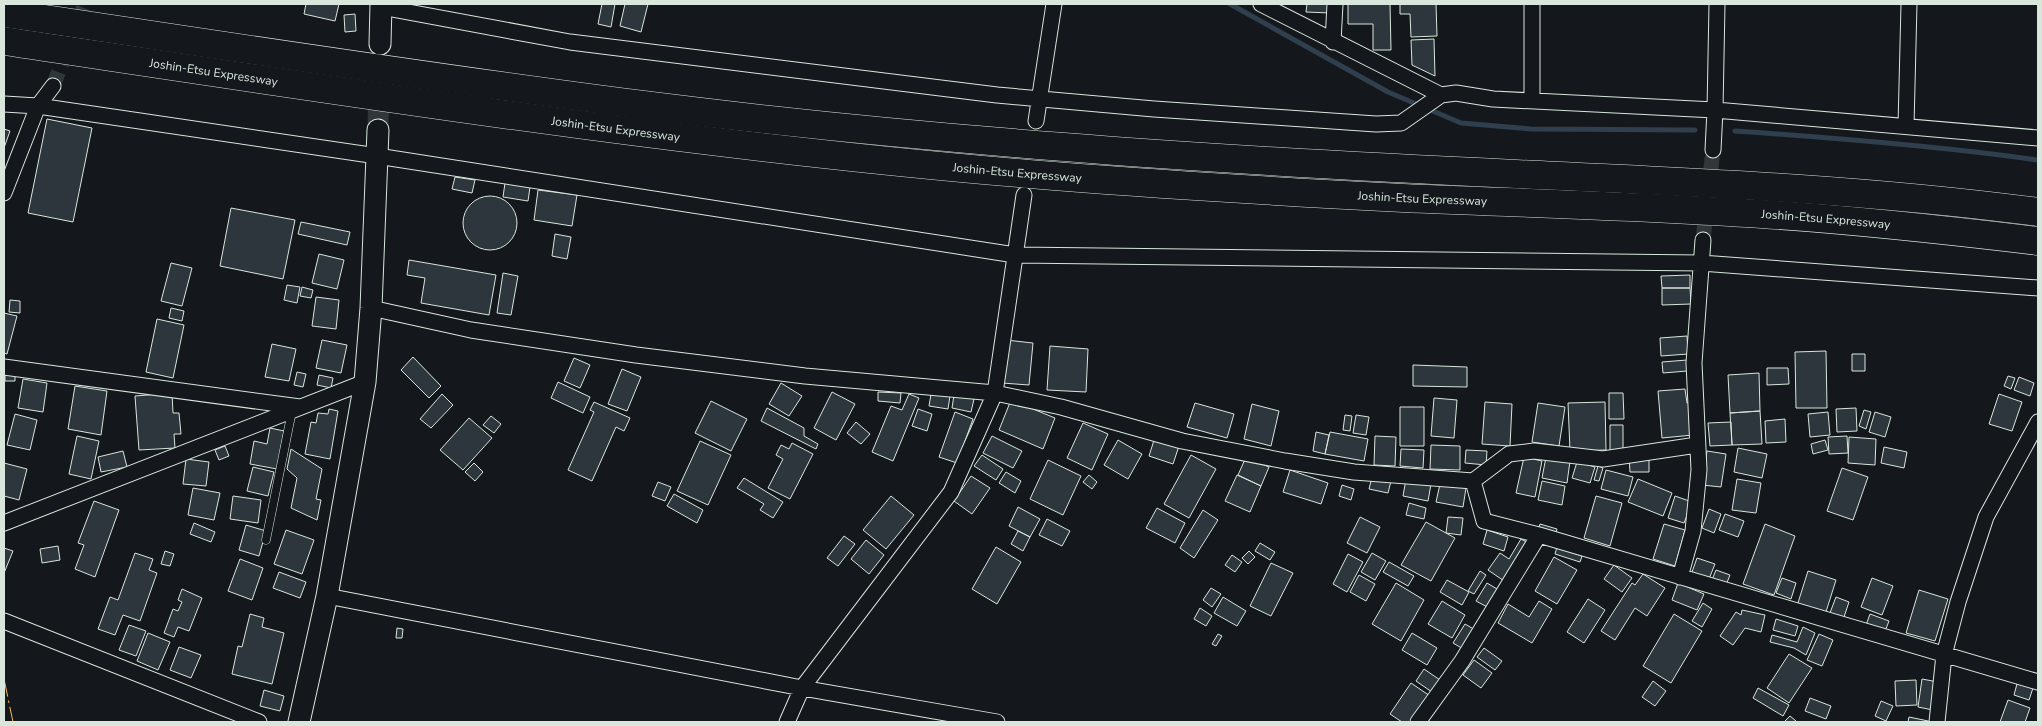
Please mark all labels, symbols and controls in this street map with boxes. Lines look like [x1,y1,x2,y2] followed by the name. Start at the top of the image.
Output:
[147,55,280,90] street label: Joshin-Etsu Expressway
[549,113,682,145] street label: Joshin-Etsu Expressway
[951,159,1083,186] street label: Joshin-Etsu Expressway
[1356,188,1488,209] street label: Joshin-Etsu Expressway
[1760,206,1892,233] street label: Joshin-Etsu Expressway

